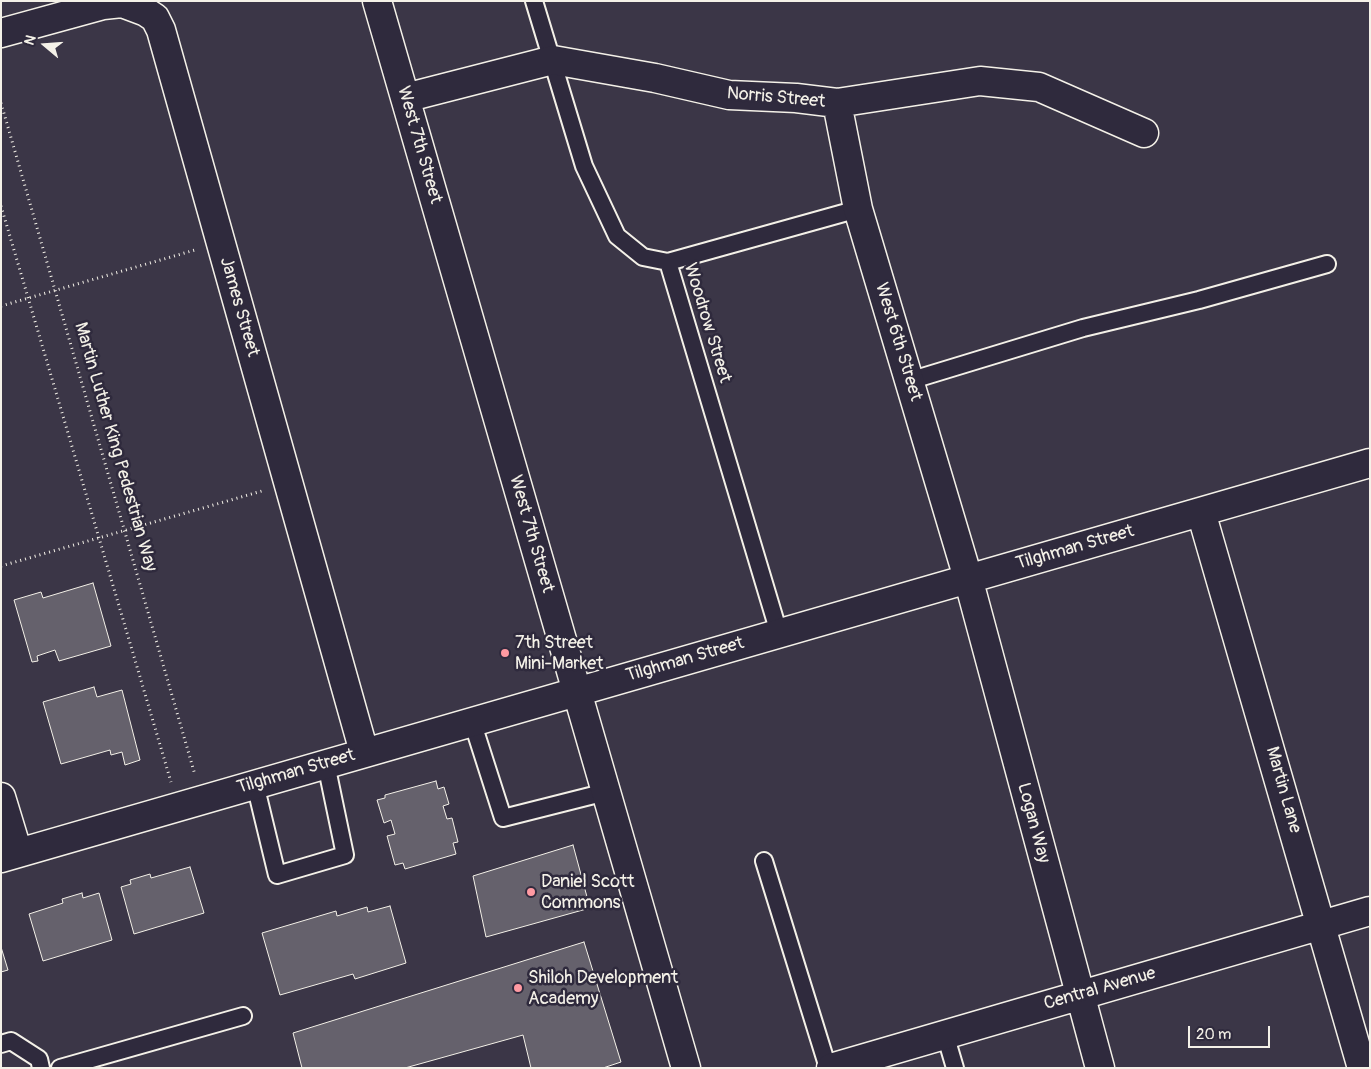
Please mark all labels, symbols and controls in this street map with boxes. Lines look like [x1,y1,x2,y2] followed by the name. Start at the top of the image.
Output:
[20,20,70,70] north arrow
[21,33,40,47] text: N
[726,83,826,113] street label: Norris Street
[392,84,446,206] street label: West 7th Street
[214,255,264,359] street label: James Street
[679,261,735,385] street label: Woodrow Street
[870,280,926,404] street label: West 6th Street
[69,320,161,574] street label: Martin Luther King Pedestrian Way
[504,473,558,595] street label: West 7th Street
[1013,521,1137,575] street label: Tilghman Street
[515,632,603,674] place label: 7th Street Mini-Market
[623,633,747,687] street label: Tilghman Street
[499,647,511,659] marker: 7th Street Mini-Market
[1260,744,1306,836] street label: Martin Lane
[234,745,358,799] street label: Tilghman Street
[1012,780,1054,866] street label: Logan Way
[541,871,634,914] place label: Daniel Scott Commons
[525,886,537,898] marker: Daniel Scott Commons
[1042,963,1158,1015] street label: Central Avenue
[528,967,678,1010] place label: Shiloh Development Academy
[512,982,524,994] marker: Shiloh Development Academy
[1191,1016,1274,1048] scale bar
[1196,1025,1231,1044] text: 20 m

